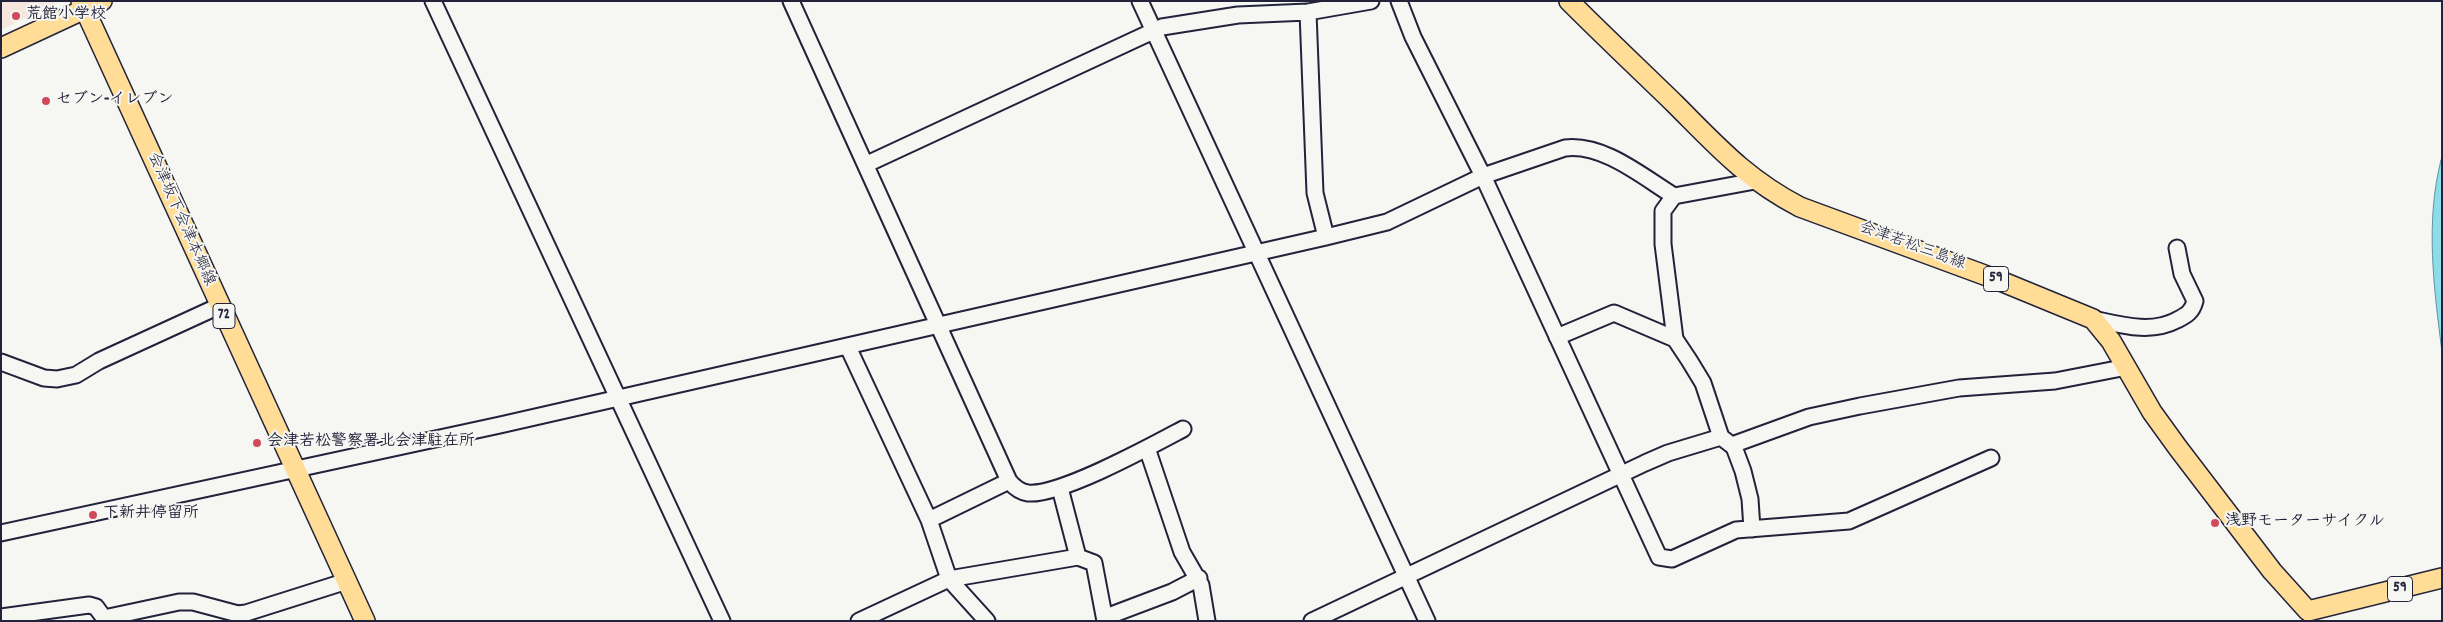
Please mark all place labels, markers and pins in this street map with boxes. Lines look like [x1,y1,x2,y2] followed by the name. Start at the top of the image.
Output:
[26,6,106,26] place label: 荒館小学校
[10,10,22,22] marker: 荒館小学校
[56,91,173,111] place label: セブン-イレブン
[40,95,52,107] marker: セブン-イレブン
[267,433,475,453] place label: 会津若松警察署北会津駐在所
[251,437,263,449] marker: 会津若松警察署北会津駐在所
[103,505,199,525] place label: 下新井停留所
[87,509,99,521] marker: 下新井停留所
[2225,513,2385,533] place label: 浅野モーターサイクル
[2209,517,2221,529] marker: 浅野モーターサイクル

